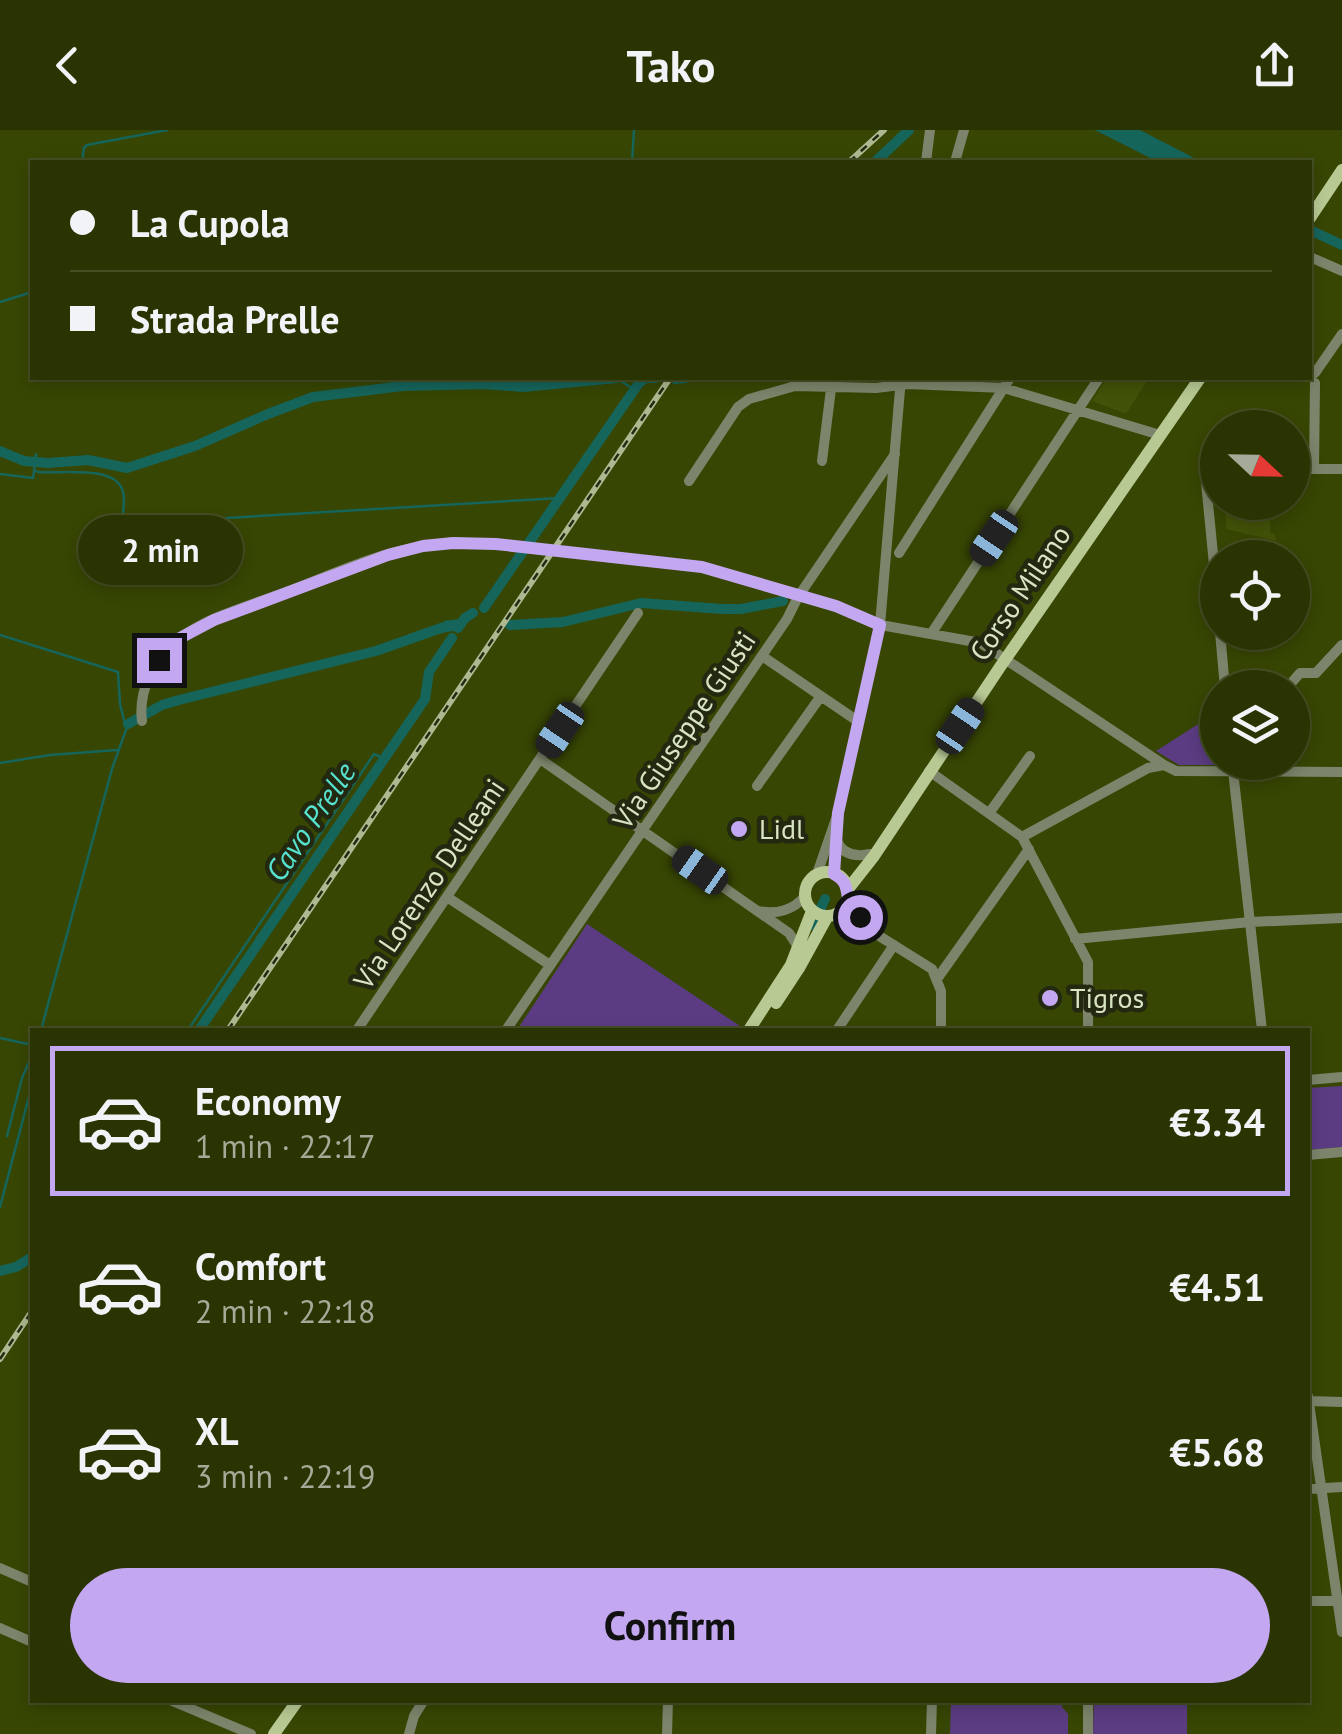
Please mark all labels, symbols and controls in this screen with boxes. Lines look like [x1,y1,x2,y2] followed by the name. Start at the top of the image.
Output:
[627,36,715,94] text: Tako
[40,38,95,93] icon: back
[1247,38,1302,93] icon: share
[130,198,290,247] text: La Cupola
[130,294,339,343] text: Strada Prelle
[1200,410,1310,520] north arrow
[1200,410,1310,780] map controls
[965,505,1023,571] car
[76,515,242,585] callout: 2 min
[961,518,1079,668] street label: Corso Milano
[121,529,200,571] text: 2 min
[1200,540,1310,650] button: locate
[603,624,764,837] street label: Via Giuseppe Giusti
[137,638,182,683] route end
[1200,670,1310,780] button: layers
[931,693,989,759] car
[531,697,589,763] car
[256,754,364,888] water label: Cavo Prelle
[344,771,513,997] street label: Via Lorenzo Delleani
[759,810,804,847] place label: Lidl
[728,818,750,840] marker: Lidl
[667,841,733,899] car
[838,895,883,940] route start
[1070,979,1144,1016] place label: Tigros
[1039,987,1061,1009] marker: Tigros
[75,1076,165,1166] icon: car
[195,1076,341,1125] text: Economy
[1169,1097,1265,1146] text: €3.34
[195,1125,375,1167] text: 1 min · 22:17
[75,1241,165,1331] icon: car
[195,1241,326,1290] text: Comfort
[1169,1262,1265,1311] text: €4.51
[195,1290,375,1332] text: 2 min · 22:18
[75,1406,165,1496] icon: car
[195,1406,239,1455] text: XL
[1169,1427,1265,1476] text: €5.68
[195,1455,375,1497] text: 3 min · 22:19
[70,1568,1270,1683] button: Confirm

